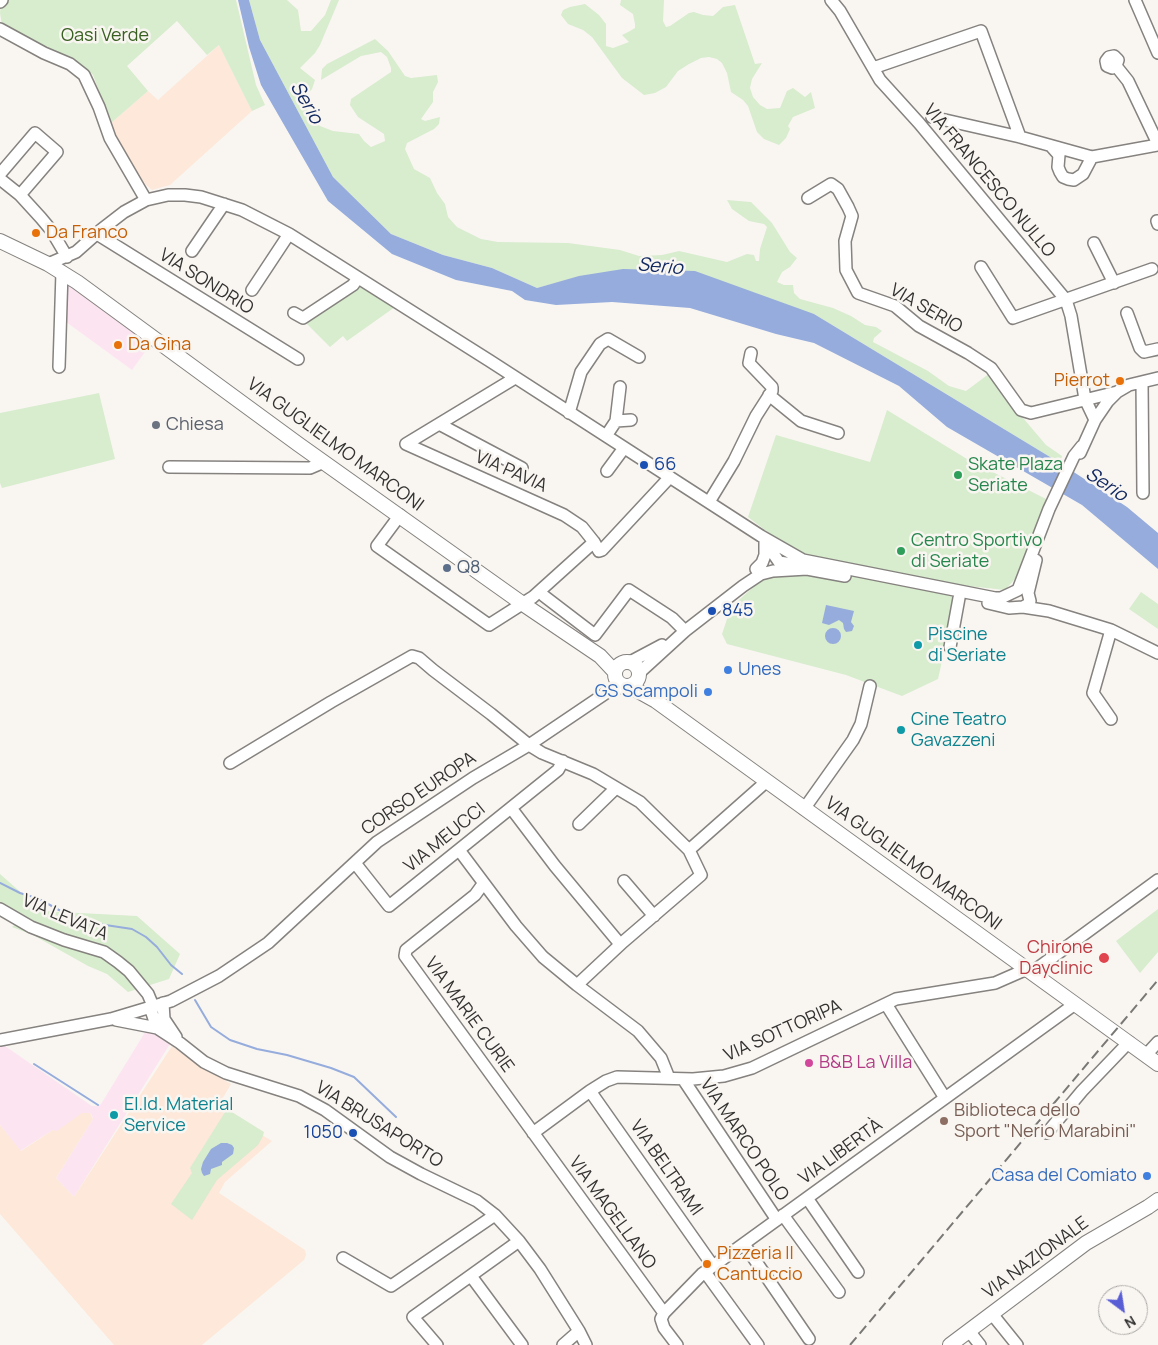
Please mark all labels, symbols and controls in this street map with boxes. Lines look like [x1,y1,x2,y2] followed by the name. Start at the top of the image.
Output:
[61,25,149,47] park label: Oasi Verde
[285,78,327,128] water label: Serio
[919,100,1059,262] street label: VIA FRANCESCO NULLO
[46,222,128,244] place label: Da Franco
[30,227,42,239] marker: Da Franco
[155,244,257,320] street label: VIA SONDRIO
[636,254,684,280] water label: Serio
[886,280,966,338] street label: VIA SERIO
[128,334,191,356] place label: Da Gina
[112,339,124,351] marker: Da Gina
[1054,370,1110,392] place label: Pierrot
[243,374,427,516] street label: VIA GUGLIELMO MARCONI
[1114,375,1126,387] marker: Pierrot
[166,414,224,436] place label: Chiesa
[150,419,162,431] marker: Chiesa
[472,447,550,497] street label: VIA PAVIA
[654,454,676,476] place label: 66
[968,454,1063,496] place label: Skate Plaza Seriate
[638,459,650,471] marker: 66
[1081,463,1131,507] water label: Serio
[952,469,964,481] marker: Skate Plaza Seriate
[911,530,1042,572] place label: Centro Sportivo di Seriate
[895,545,907,557] marker: Centro Sportivo di Seriate
[457,557,480,579] place label: Q8
[441,562,453,574] marker: Q8
[722,600,753,622] place label: 845
[706,605,718,617] marker: 845
[928,624,1006,666] place label: Piscine di Seriate
[912,639,924,651] marker: Piscine di Seriate
[738,659,781,681] place label: Unes
[722,664,734,676] marker: Unes
[595,681,698,703] place label: GS Scampoli
[702,686,714,698] marker: GS Scampoli
[911,709,1007,752] place label: Cine Teatro Gavazzeni
[895,724,907,736] marker: Cine Teatro Gavazzeni
[358,748,480,840] street label: CORSO EUROPA
[821,793,1005,935] street label: VIA GUGLIELMO MARCONI
[400,799,490,877] street label: VIA MEUCCI
[19,890,111,946] street label: VIA LEVATA
[1019,937,1093,980] place label: Chirone Dayclinic
[1097,951,1111,965] marker: Chirone Dayclinic
[420,953,518,1077] street label: VIA MARIE CURIE
[721,995,845,1067] street label: VIA SOTTORIPA
[819,1052,912,1074] place label: B&B La Villa
[803,1057,815,1069] marker: B&B La Villa
[695,1075,793,1205] street label: VIA MARCO POLO
[311,1077,447,1173] street label: VIA BRUSAPORTO
[124,1094,233,1136] place label: El.Id. Material Service
[954,1100,1137,1142] place label: Biblioteca dello Sport "Nerio Marabini"
[108,1109,120,1121] marker: El.Id. Material Service
[795,1114,887,1190] street label: VIA LIBERTÀ
[938,1115,950,1127] marker: Biblioteca dello Sport "Nerio Marabini"
[625,1116,707,1220] street label: VIA BELTRAMI
[304,1122,343,1144] place label: 1050
[347,1127,359,1139] marker: 1050
[564,1152,660,1274] street label: VIA MAGELLANO
[992,1165,1137,1187] place label: Casa del Comiato
[1141,1170,1153,1182] marker: Casa del Comiato
[979,1212,1093,1304] street label: VIA NAZIONALE
[717,1243,803,1286] place label: Pizzeria Il Cantuccio
[701,1258,713,1270] marker: Pizzeria Il Cantuccio
[1098,1285,1148,1335] north arrow
[1121,1312,1140,1333] text: N

